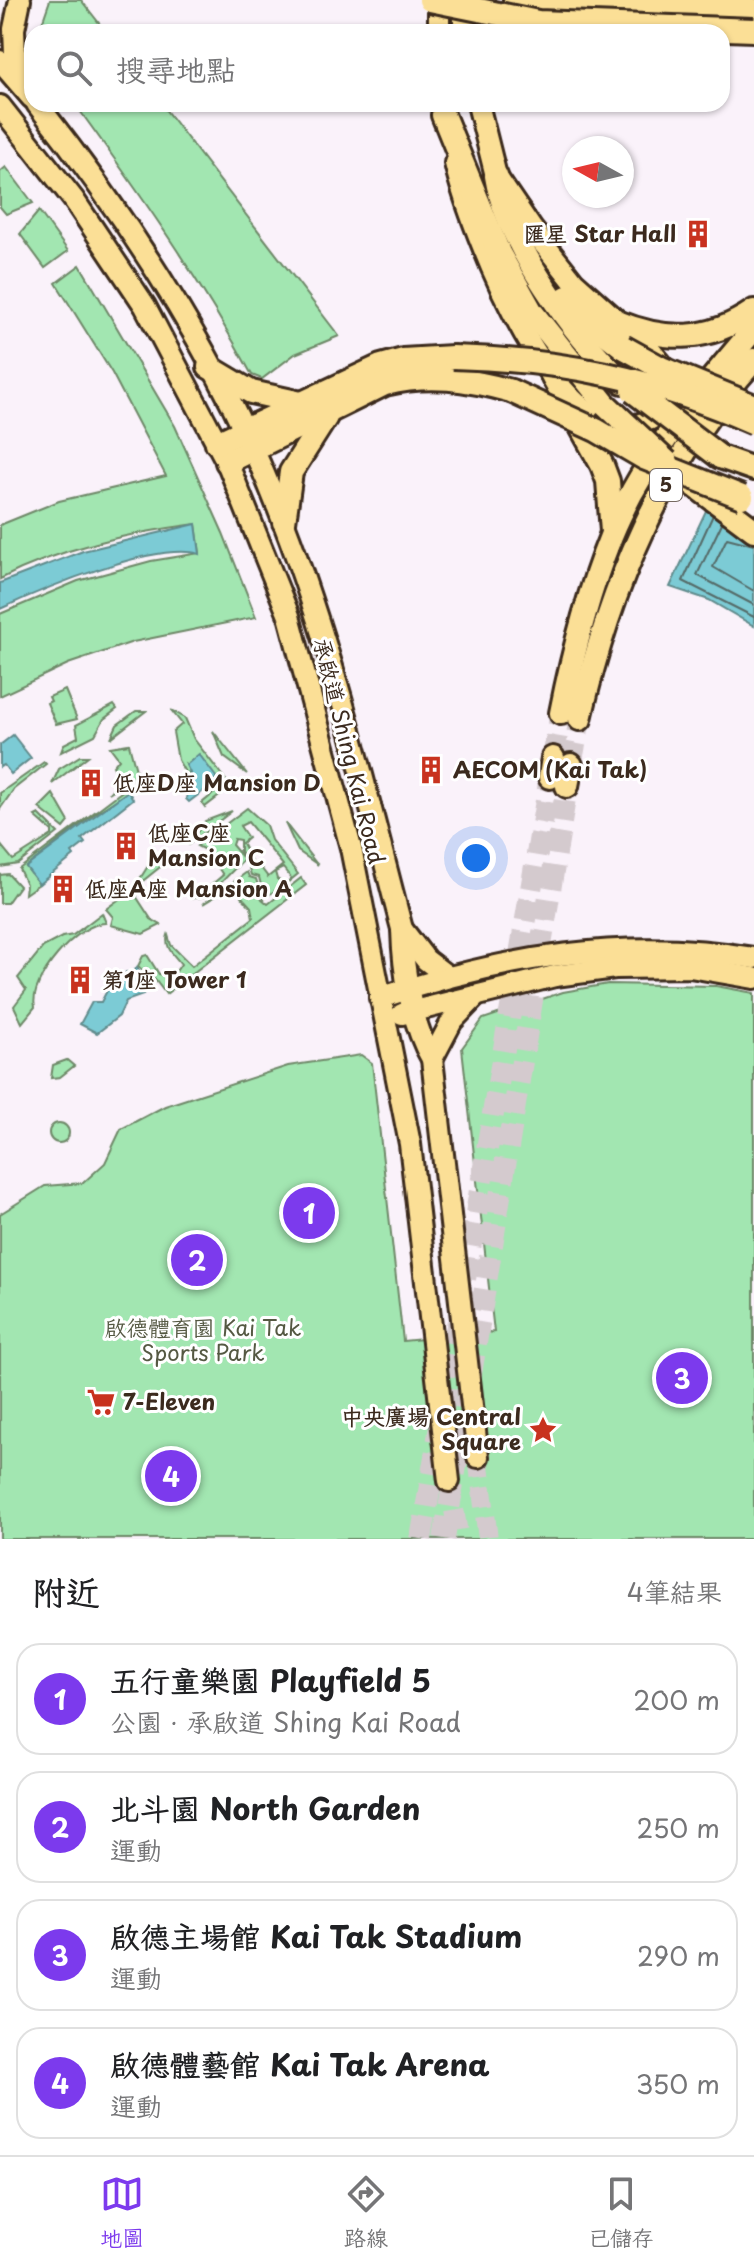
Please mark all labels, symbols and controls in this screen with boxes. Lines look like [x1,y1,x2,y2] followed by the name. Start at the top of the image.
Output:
[24,24,730,112] search box
[52,46,96,90] icon: search
[116,46,236,91] text: 搜尋地點
[562,136,634,208] north arrow
[523,216,676,249] place label: 匯星 Star Hall
[683,219,713,249] building icon: 匯星 Star Hall
[650,469,682,501] road number: 5
[306,634,395,867] street label: 承啟道 Shing Kai Road
[453,752,647,785] place label: AECOM (Kai Tak)
[416,755,446,785] building icon: AECOM (Kai Tak)
[113,765,321,798] place label: 低座D座 Mansion D
[76,768,106,798] building icon: 低座D座 Mansion D
[148,815,264,873] place label: 低座C座 Mansion C
[111,831,141,861] building icon: 低座C座 Mansion C
[456,838,496,878] your location
[85,871,292,904] place label: 低座A座 Mansion A
[48,874,78,904] building icon: 低座A座 Mansion A
[102,962,247,995] place label: 第1座 Tower 1
[65,965,95,995] building icon: 第1座 Tower 1
[283,1183,335,1243] pin: 1
[171,1230,223,1290] pin: 2
[105,1310,301,1368] park label: 啟德體育園 Kai Tak Sports Park
[656,1348,708,1408] pin: 3
[123,1384,215,1417] place label: 7-Eleven
[86,1387,116,1417] supermarket icon: 7-Eleven
[341,1399,521,1457] place label: 中央廣場 Central Square
[528,1415,558,1445] place icon: 中央廣場 Central Square
[145,1446,197,1506] pin: 4
[32,1565,100,1617] text: 附近
[627,1572,722,1611] text: 4筆結果
[110,1657,431,1702] text: 五行童樂園 Playfield 5
[54,1680,66,1719] text: 1
[633,1680,720,1719] text: 200 m
[110,1702,461,1741] text: 公園 · 承啟道 Shing Kai Road
[110,1785,420,1830] text: 北斗園 North Garden
[51,1808,69,1847] text: 2
[636,1808,720,1847] text: 250 m
[110,1830,162,1869] text: 運動
[110,1913,522,1958] text: 啟德主場館 Kai Tak Stadium
[51,1936,69,1975] text: 3
[637,1936,720,1975] text: 290 m
[110,1958,162,1997] text: 運動
[110,2041,489,2086] text: 啟德體藝館 Kai Tak Arena
[51,2064,69,2103] text: 4
[636,2064,720,2103] text: 350 m
[110,2086,162,2125] text: 運動
[100,2172,144,2253] tab: 地圖
[344,2172,388,2253] tab: 路線
[588,2172,654,2253] tab: 已儲存

